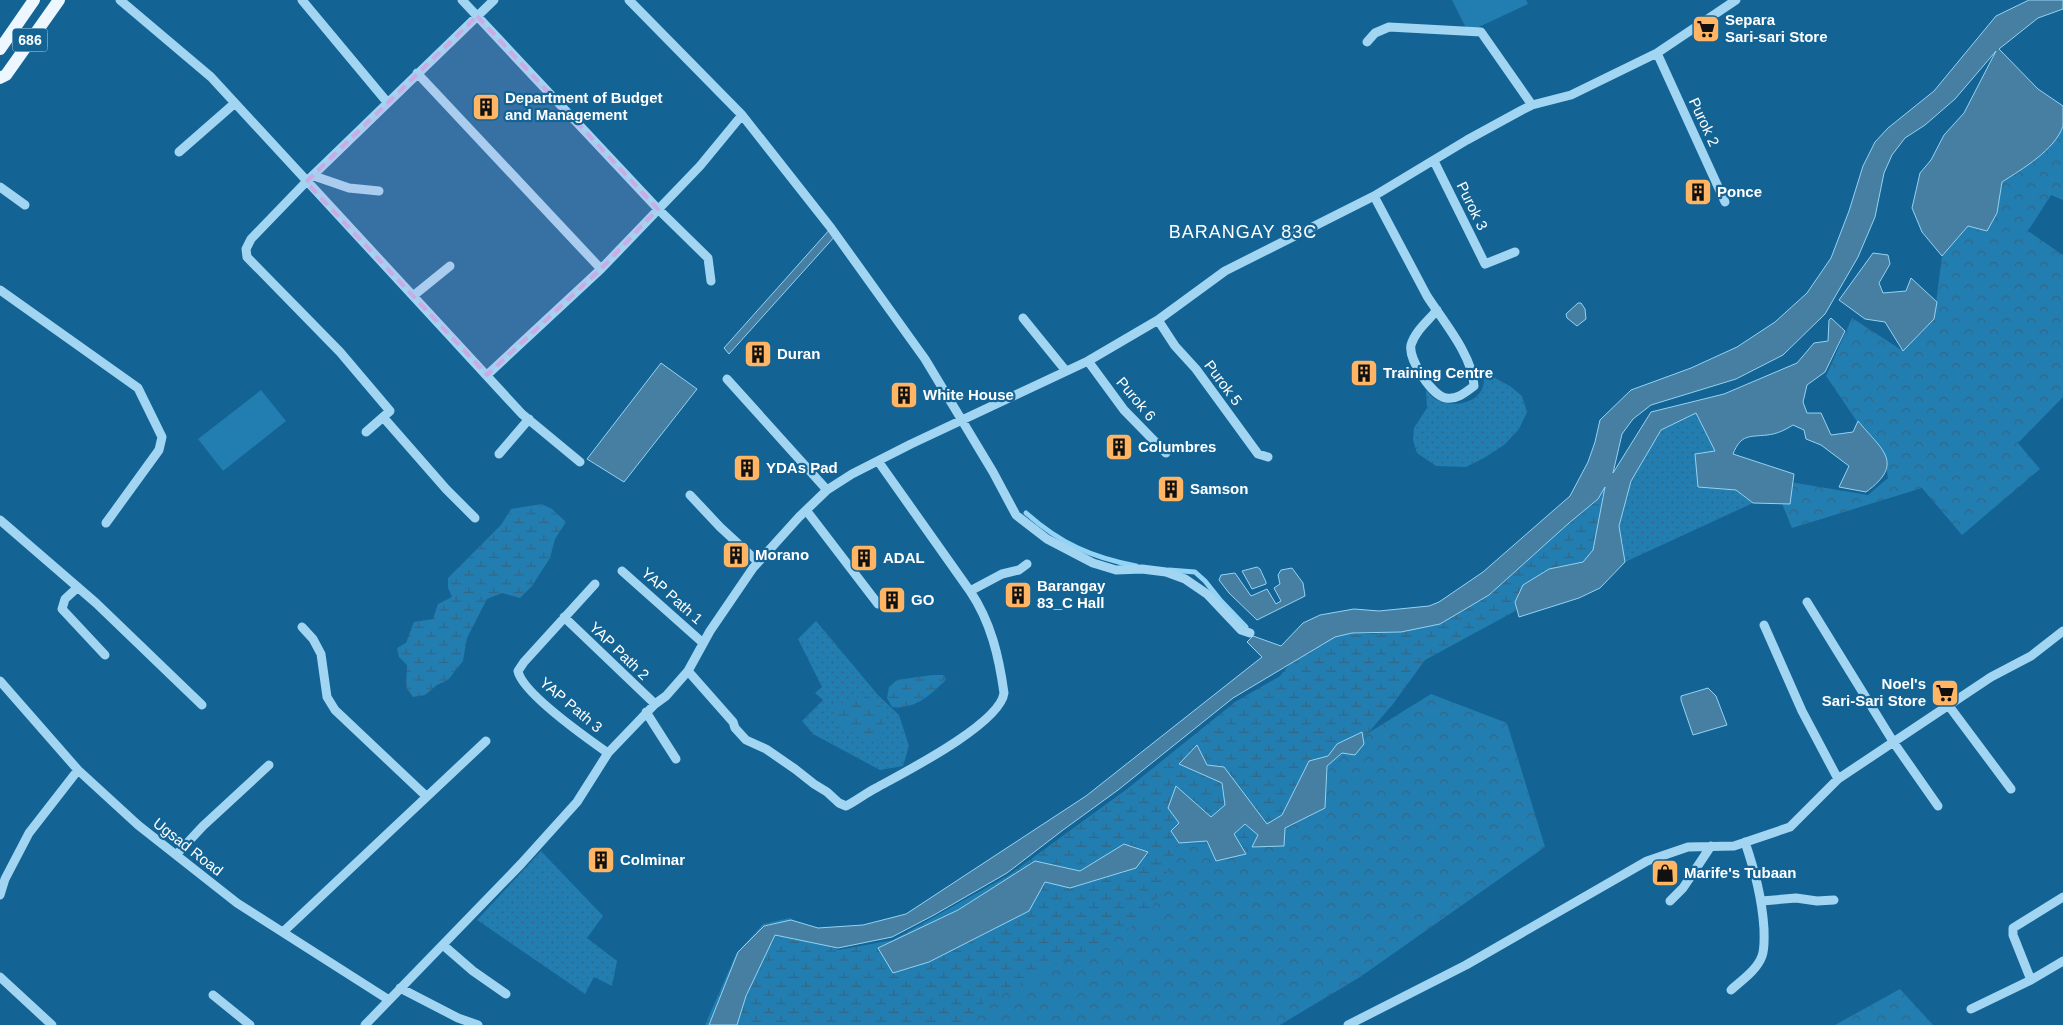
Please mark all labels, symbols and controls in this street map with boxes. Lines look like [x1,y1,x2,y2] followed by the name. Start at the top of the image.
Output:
[1725,11,1828,45] place label: Separa Sari-sari Store
[1691,14,1721,44] supermarket icon: Separa Sari-sari Store
[12,28,48,52] road number: 686
[505,89,663,123] place label: Department of Budget and Management
[471,92,501,122] building icon: Department of Budget and Management
[1686,95,1723,149] street label: Purok 2
[1683,177,1713,207] building icon: Ponce
[1453,179,1491,233] street label: Purok 3
[1717,183,1762,200] place label: Ponce
[1169,222,1317,242] district label: BARANGAY 83C
[743,339,773,369] building icon: Duran
[777,345,820,362] place label: Duran
[1201,357,1246,408] street label: Purok 5
[1349,358,1379,388] building icon: Training Centre
[1383,364,1493,381] place label: Training Centre
[1113,373,1160,424] street label: Purok 6
[889,380,919,410] building icon: White House
[923,386,1014,403] place label: White House
[1104,432,1134,462] building icon: Columbres
[1138,438,1216,455] place label: Columbres
[732,453,762,483] building icon: YDAs Pad
[766,459,838,476] place label: YDAs Pad
[1156,474,1186,504] building icon: Samson
[1190,480,1248,497] place label: Samson
[721,540,751,570] building icon: Morano
[849,543,879,573] building icon: ADAL
[755,546,809,563] place label: Morano
[883,549,925,566] place label: ADAL
[638,564,706,627] street label: YAP Path 1
[1037,577,1106,611] place label: Barangay 83_C Hall
[1003,580,1033,610] building icon: Barangay 83_C Hall
[877,585,907,615] building icon: GO
[911,591,935,608] place label: GO
[586,618,653,683] street label: YAP Path 2
[537,674,606,736] street label: YAP Path 3
[1822,675,1926,709] place label: Noel's Sari-Sari Store
[1930,678,1960,708] supermarket icon: Noel's Sari-Sari Store
[150,814,226,879] street label: Ugsad Road
[586,845,616,875] building icon: Colminar
[620,851,685,868] place label: Colminar
[1650,858,1680,888] shop icon: Marife's Tubaan
[1684,864,1796,881] place label: Marife's Tubaan

